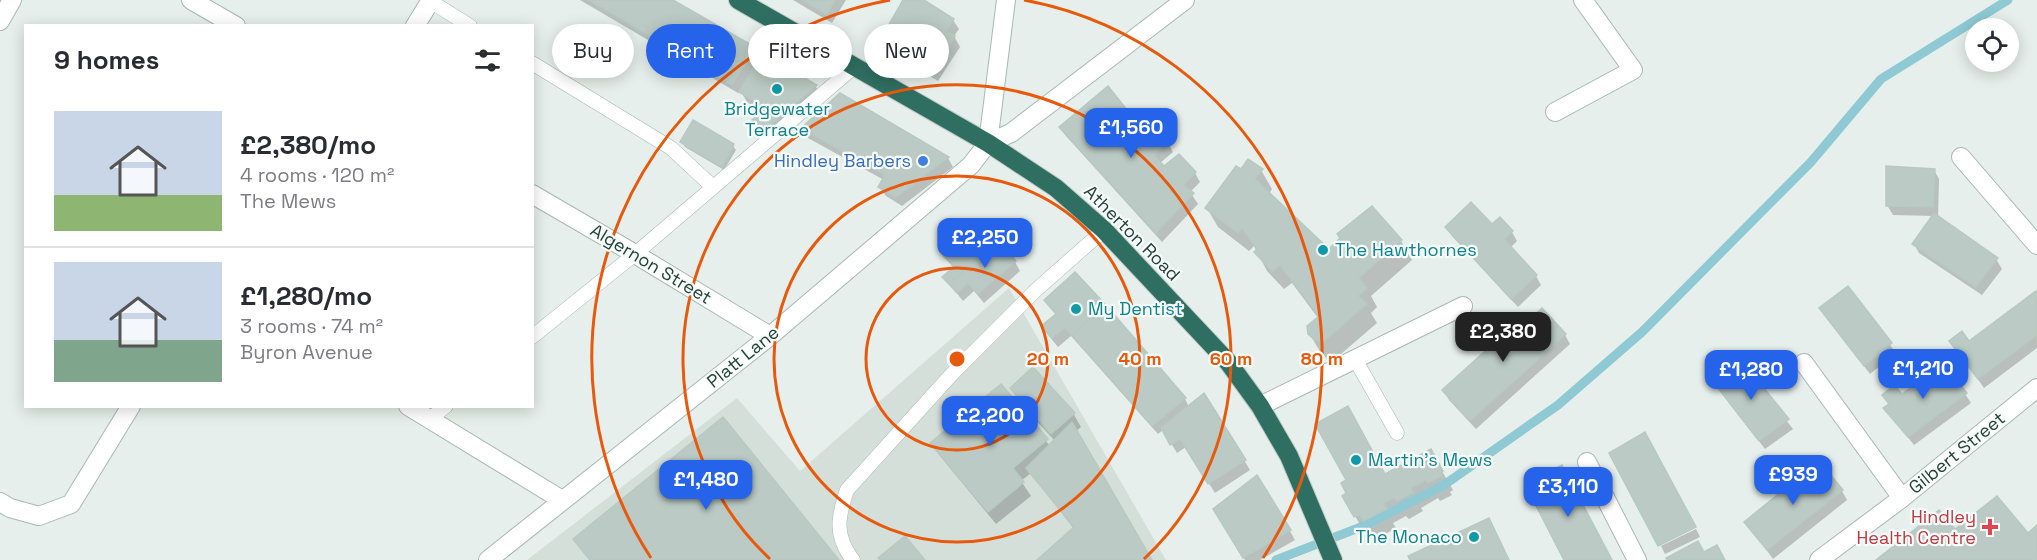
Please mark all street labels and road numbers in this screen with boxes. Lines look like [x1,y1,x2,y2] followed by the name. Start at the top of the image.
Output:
[1079,180,1185,286] street label: Atherton Road
[586,218,716,309] street label: Algernon Street
[702,321,783,393] street label: Platt Lane
[1904,407,2010,499] street label: Gilbert Street

